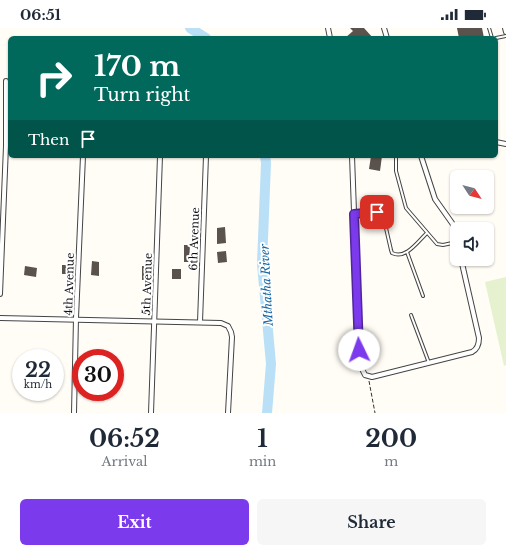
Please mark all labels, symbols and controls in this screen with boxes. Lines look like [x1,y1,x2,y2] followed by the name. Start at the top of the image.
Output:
[20,5,61,24] text: 06:51
[94,49,180,84] text: 170 m
[28,52,80,104] icon: right
[94,84,190,106] text: Turn right
[77,128,99,150] icon: arrive
[28,130,69,149] text: Then
[450,170,494,214] north arrow
[450,170,494,266] map controls
[360,195,394,229] pin
[366,201,388,223] icon: arrive
[186,207,202,271] street label: 6th Avenue
[450,222,494,266] button: sound
[256,243,276,327] water label: Mthatha River
[61,252,77,316] street label: 4th Avenue
[139,252,155,316] street label: 5th Avenue
[338,329,380,371] position arrow
[72,349,124,401] speed limit sign: 30
[25,358,51,382] text: 22
[24,378,52,391] text: km/h
[89,424,160,453] text: 06:52
[257,424,268,453] text: 1
[365,424,417,453] text: 200
[101,453,147,470] text: Arrival
[249,453,276,470] text: min
[384,453,398,470] text: m
[20,499,249,545] button: Exit
[257,499,486,545] button: Share

